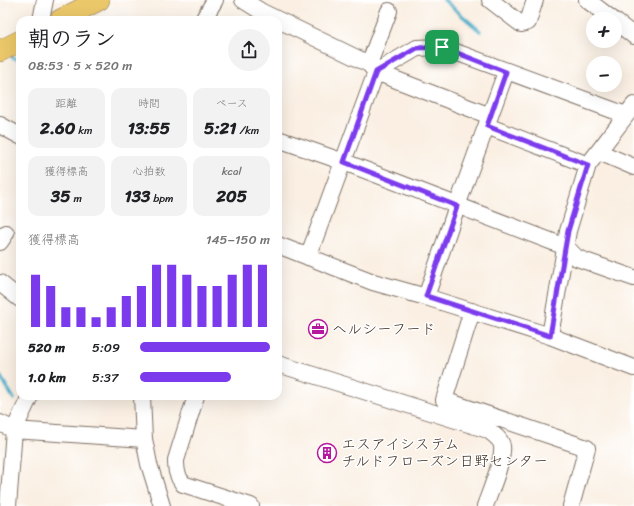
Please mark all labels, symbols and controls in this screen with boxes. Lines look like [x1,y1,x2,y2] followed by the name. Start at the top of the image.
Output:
[586,12,622,92] map controls
[586,12,622,48] button: +
[28,19,116,58] text: 朝のラン
[228,29,270,71] button: share
[425,30,459,64] pin
[431,36,453,58] icon: arrive
[28,54,132,77] text: 08:53 · 5 × 520 m
[586,56,622,92] button: −
[55,94,77,113] text: 距離
[138,94,160,113] text: 時間
[215,94,248,113] text: ペース
[40,113,75,143] text: 2.60
[128,113,170,143] text: 13:55
[204,113,237,143] text: 5:21
[75,121,93,140] text: km
[237,121,259,140] text: /km
[44,162,88,181] text: 獲得標高
[132,162,165,181] text: 心拍数
[222,162,242,181] text: kcal
[51,181,71,211] text: 35
[124,181,150,211] text: 133
[216,181,247,211] text: 205
[71,189,82,208] text: m
[150,189,174,208] text: bpm
[28,228,80,251] text: 獲得標高
[206,228,270,251] text: 145–150 m
[332,316,436,342] place label: ヘルシーフード
[307,318,329,340] office icon: ヘルシーフード
[28,336,65,359] text: 520 m
[92,336,120,359] text: 5:09
[28,366,66,389] text: 1.0 km
[92,366,118,389] text: 5:37
[341,431,548,474] place label: エスアイシステム チルドフローズン日野センター
[316,442,338,464] building icon: エスアイシステム チルドフローズン日野センター

